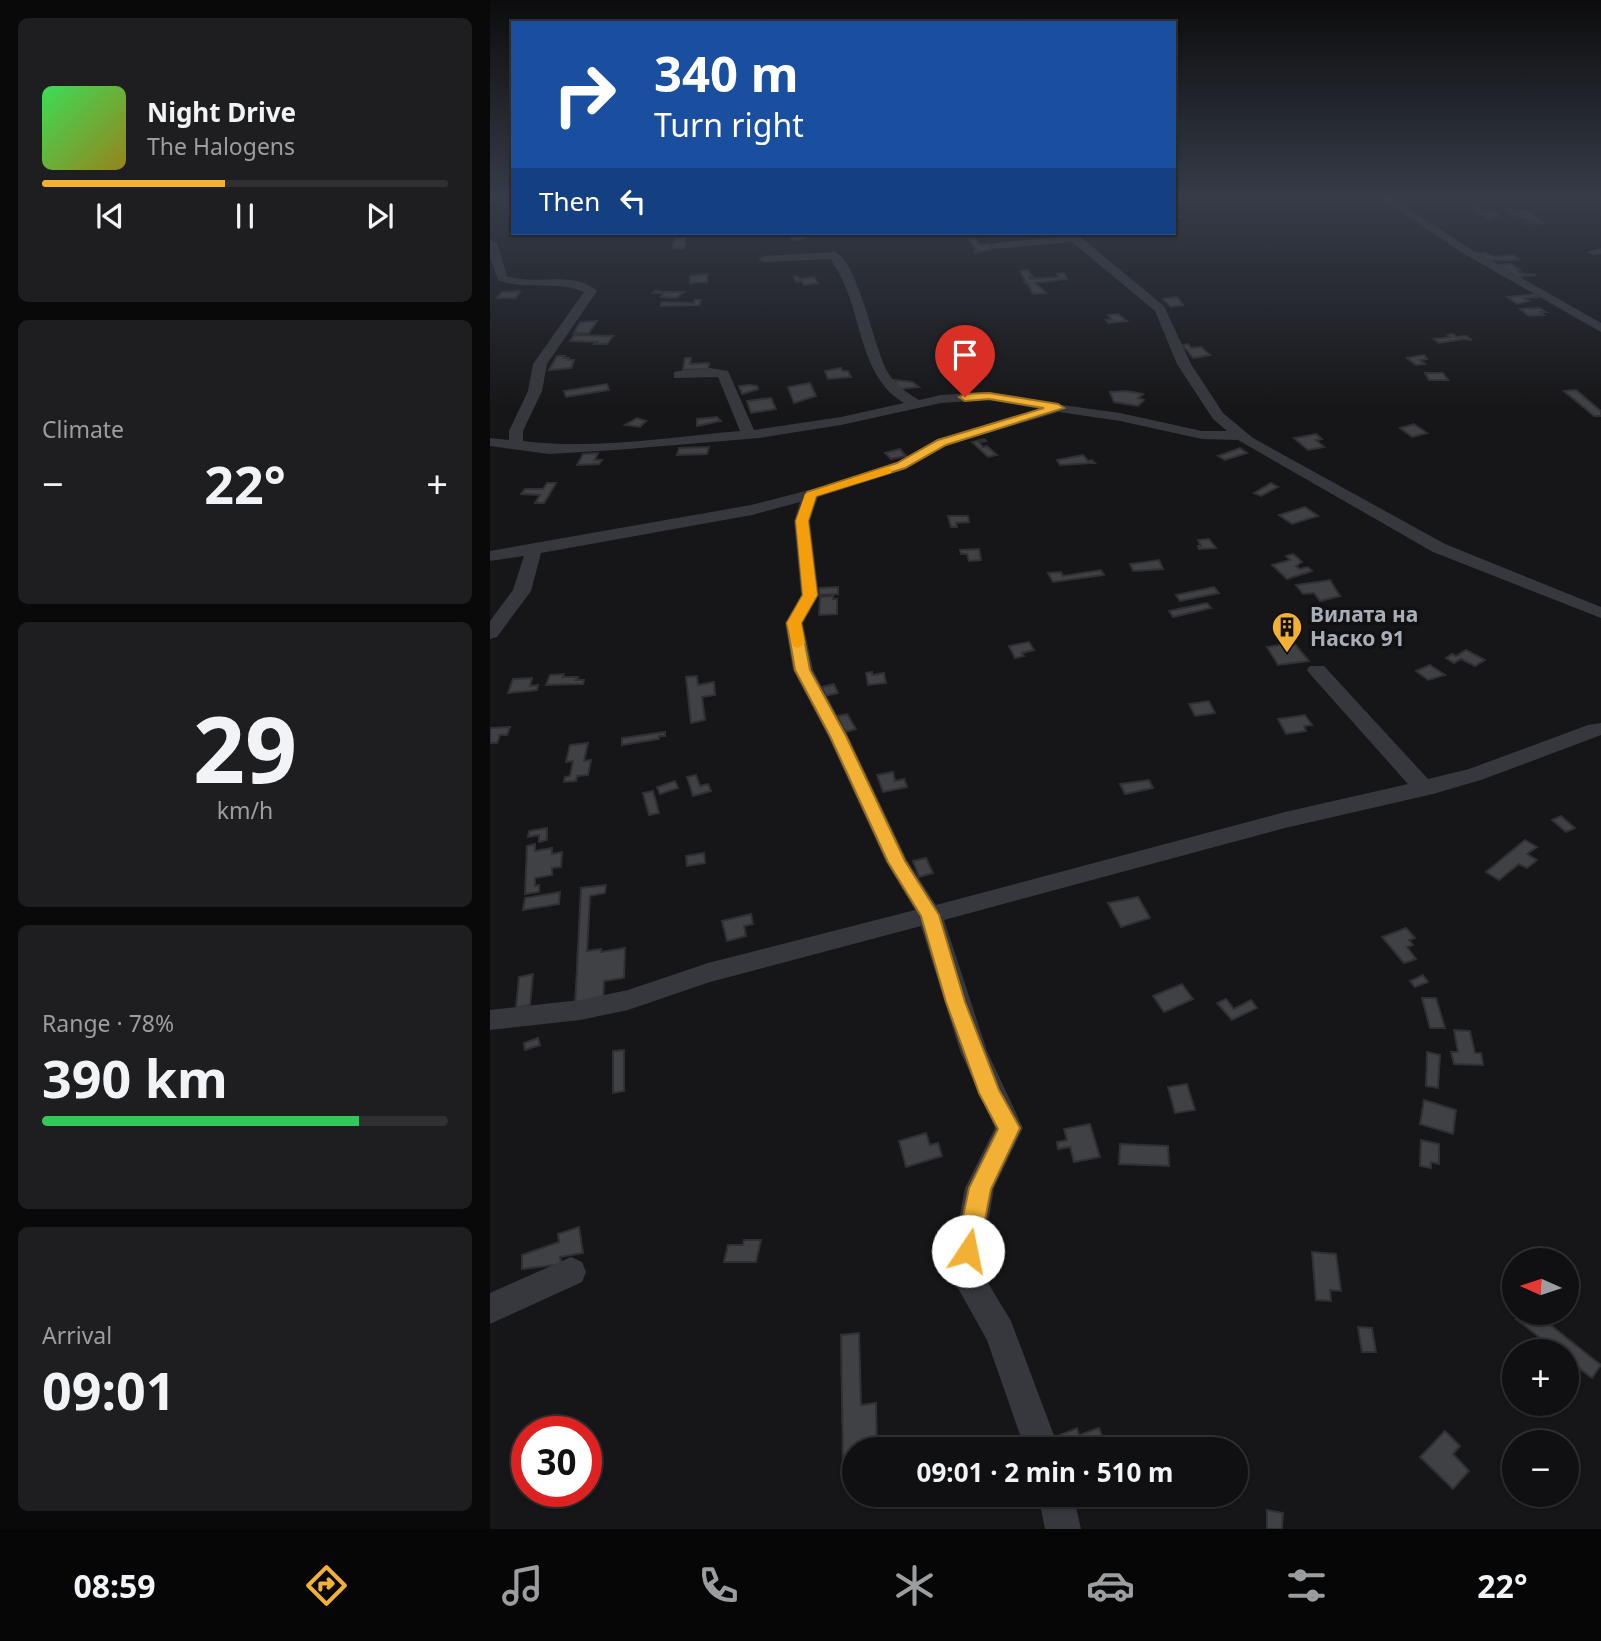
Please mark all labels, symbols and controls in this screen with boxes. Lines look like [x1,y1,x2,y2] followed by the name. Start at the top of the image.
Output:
[654,40,799,106] text: 340 m
[539,49,630,140] icon: right
[147,94,296,130] text: Night Drive
[654,103,804,146] text: Turn right
[147,130,295,162] text: The Halogens
[614,182,652,220] icon: left
[539,183,600,219] text: Then
[91,197,129,235] icon: previous
[226,197,264,235] icon: pause
[361,197,399,235] icon: next
[935,325,995,397] pin
[946,336,984,374] icon: arrive
[42,413,124,445] text: Climate
[204,448,286,519] text: 22°
[42,457,64,509] text: −
[426,457,448,509] text: +
[1310,600,1418,652] place label: Вилата на Наско 91
[1270,610,1304,654] building icon: Вилата на Наско 91
[193,686,297,810] text: 29
[217,794,273,826] text: km/h
[42,1007,174,1039] text: Range · 78%
[42,1042,228,1113] text: 390 km
[931,1214,1005,1288] position arrow
[1502,1248,1578,1325] north arrow
[1502,1248,1579,1507] map controls
[42,1319,112,1351] text: Arrival
[1502,1339,1579,1416] button: +
[42,1354,176,1425] text: 09:01
[511,1416,602,1507] speed limit sign: 30
[1502,1430,1579,1507] button: −
[917,1454,1173,1490] text: 09:01 · 2 min · 510 m
[302,1561,351,1610] icon: directions
[498,1561,547,1610] icon: music
[694,1561,743,1610] icon: phone
[890,1561,939,1610] icon: climate
[1086,1561,1135,1610] icon: car
[1282,1561,1331,1610] icon: filters
[73,1564,156,1607] text: 08:59
[1477,1564,1528,1607] text: 22°

